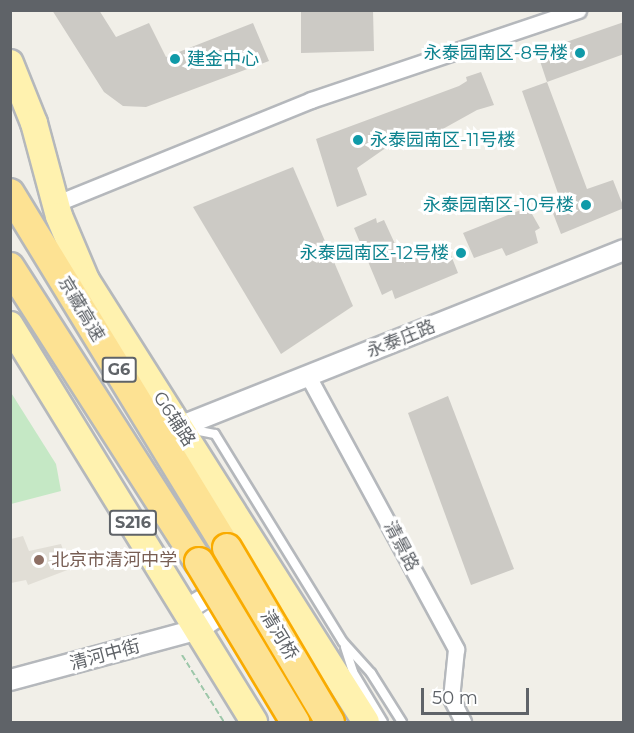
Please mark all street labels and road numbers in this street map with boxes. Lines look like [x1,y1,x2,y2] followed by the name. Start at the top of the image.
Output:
[53,273,109,345] street label: 京藏高速
[364,316,438,362] street label: 永泰庄路
[101,357,137,383] road number: G6
[148,388,200,450] street label: G6辅路
[108,510,158,536] road number: S216
[379,517,423,575] street label: 清景路
[256,606,302,664] street label: 清河桥
[67,635,143,675] street label: 清河中街

